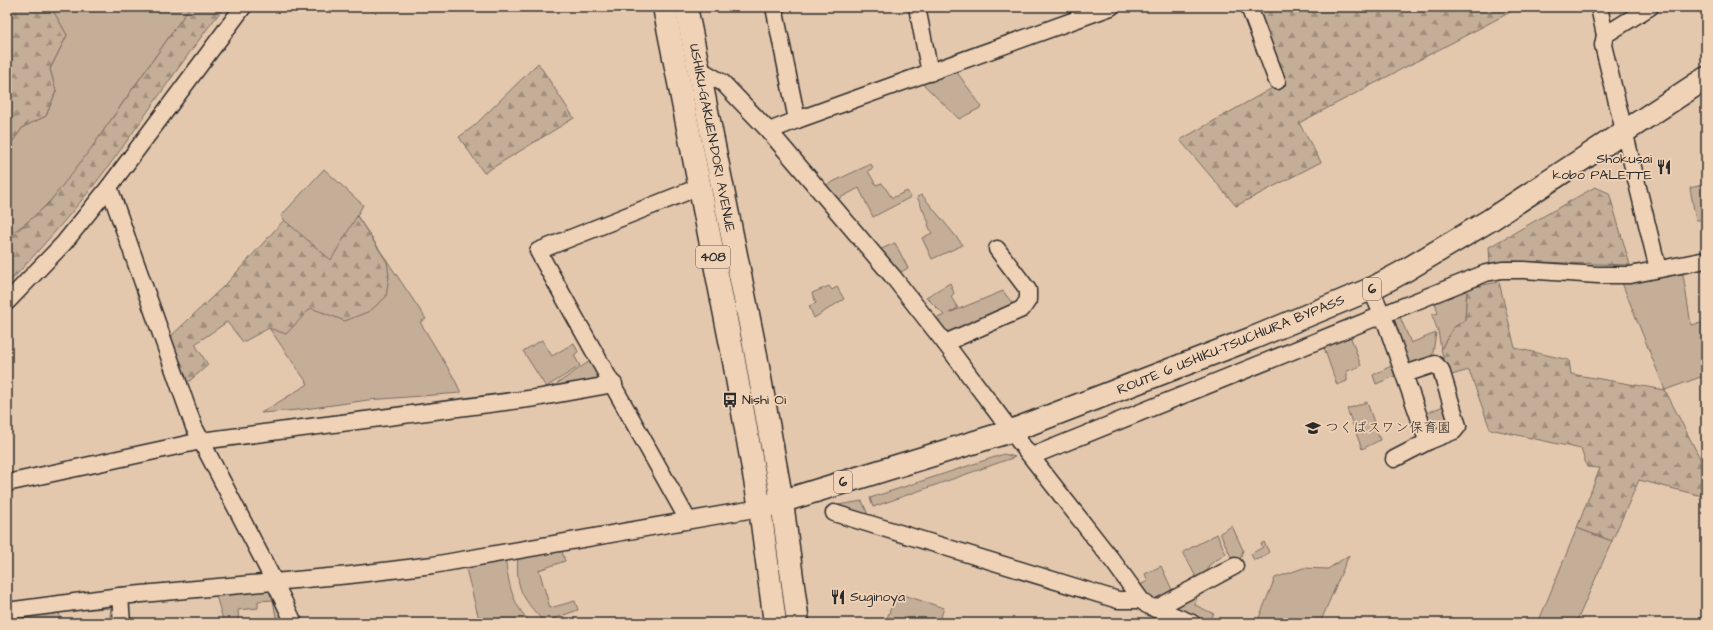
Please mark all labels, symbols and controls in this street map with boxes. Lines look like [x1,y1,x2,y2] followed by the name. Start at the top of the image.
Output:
[684,42,740,235] street label: USHIKU-GAKUEN-DORI AVENUE
[1553,149,1653,185] place label: Shokusai kobo PALETTE
[1655,158,1673,176] restaurant icon: Shokusai kobo PALETTE
[696,246,730,268] road number: 408
[1363,278,1381,300] road number: 6
[1114,290,1348,400] street label: ROUTE 6 USHIKU-TSUCHIURA BYPASS
[742,390,786,410] place label: Nishi Oi
[721,391,739,409] bus stop icon: Nishi Oi
[1325,418,1451,438] place label: つくばスワン保育園
[1304,419,1322,437] school or university icon: つくばスワン保育園
[834,471,852,493] road number: 6
[850,587,905,607] place label: Suginoya
[829,588,847,606] restaurant icon: Suginoya

